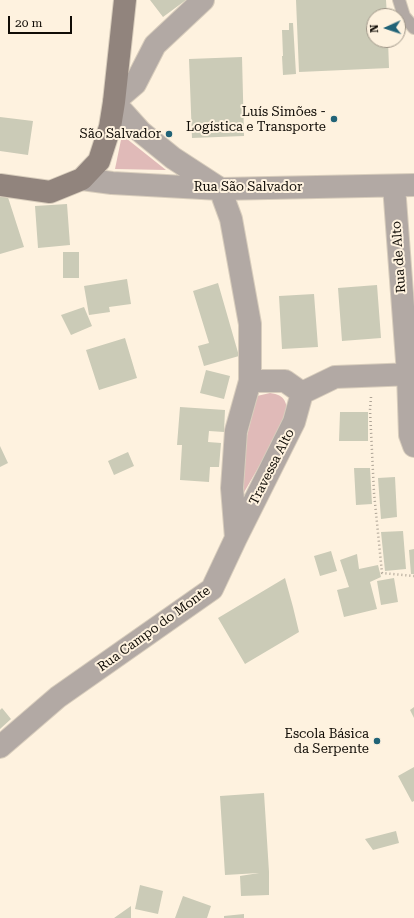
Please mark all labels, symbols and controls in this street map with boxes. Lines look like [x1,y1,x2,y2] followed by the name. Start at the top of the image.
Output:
[10,8,74,34] scale bar
[366,8,406,48] north arrow
[15,16,42,30] text: 20 m
[368,24,381,33] text: N
[186,104,326,135] place label: Luís Simões - Logística e Transporte
[329,114,339,124] marker: Luís Simões - Logística e Transporte
[80,126,161,142] place label: São Salvador
[164,129,174,139] marker: São Salvador
[194,179,302,195] street label: Rua São Salvador
[389,221,409,293] street label: Rua de Alto
[246,426,298,508] street label: Travessa Alto
[95,583,213,675] street label: Rua Campo do Monte
[285,726,369,757] place label: Escola Básica da Serpente
[372,736,382,746] marker: Escola Básica da Serpente

